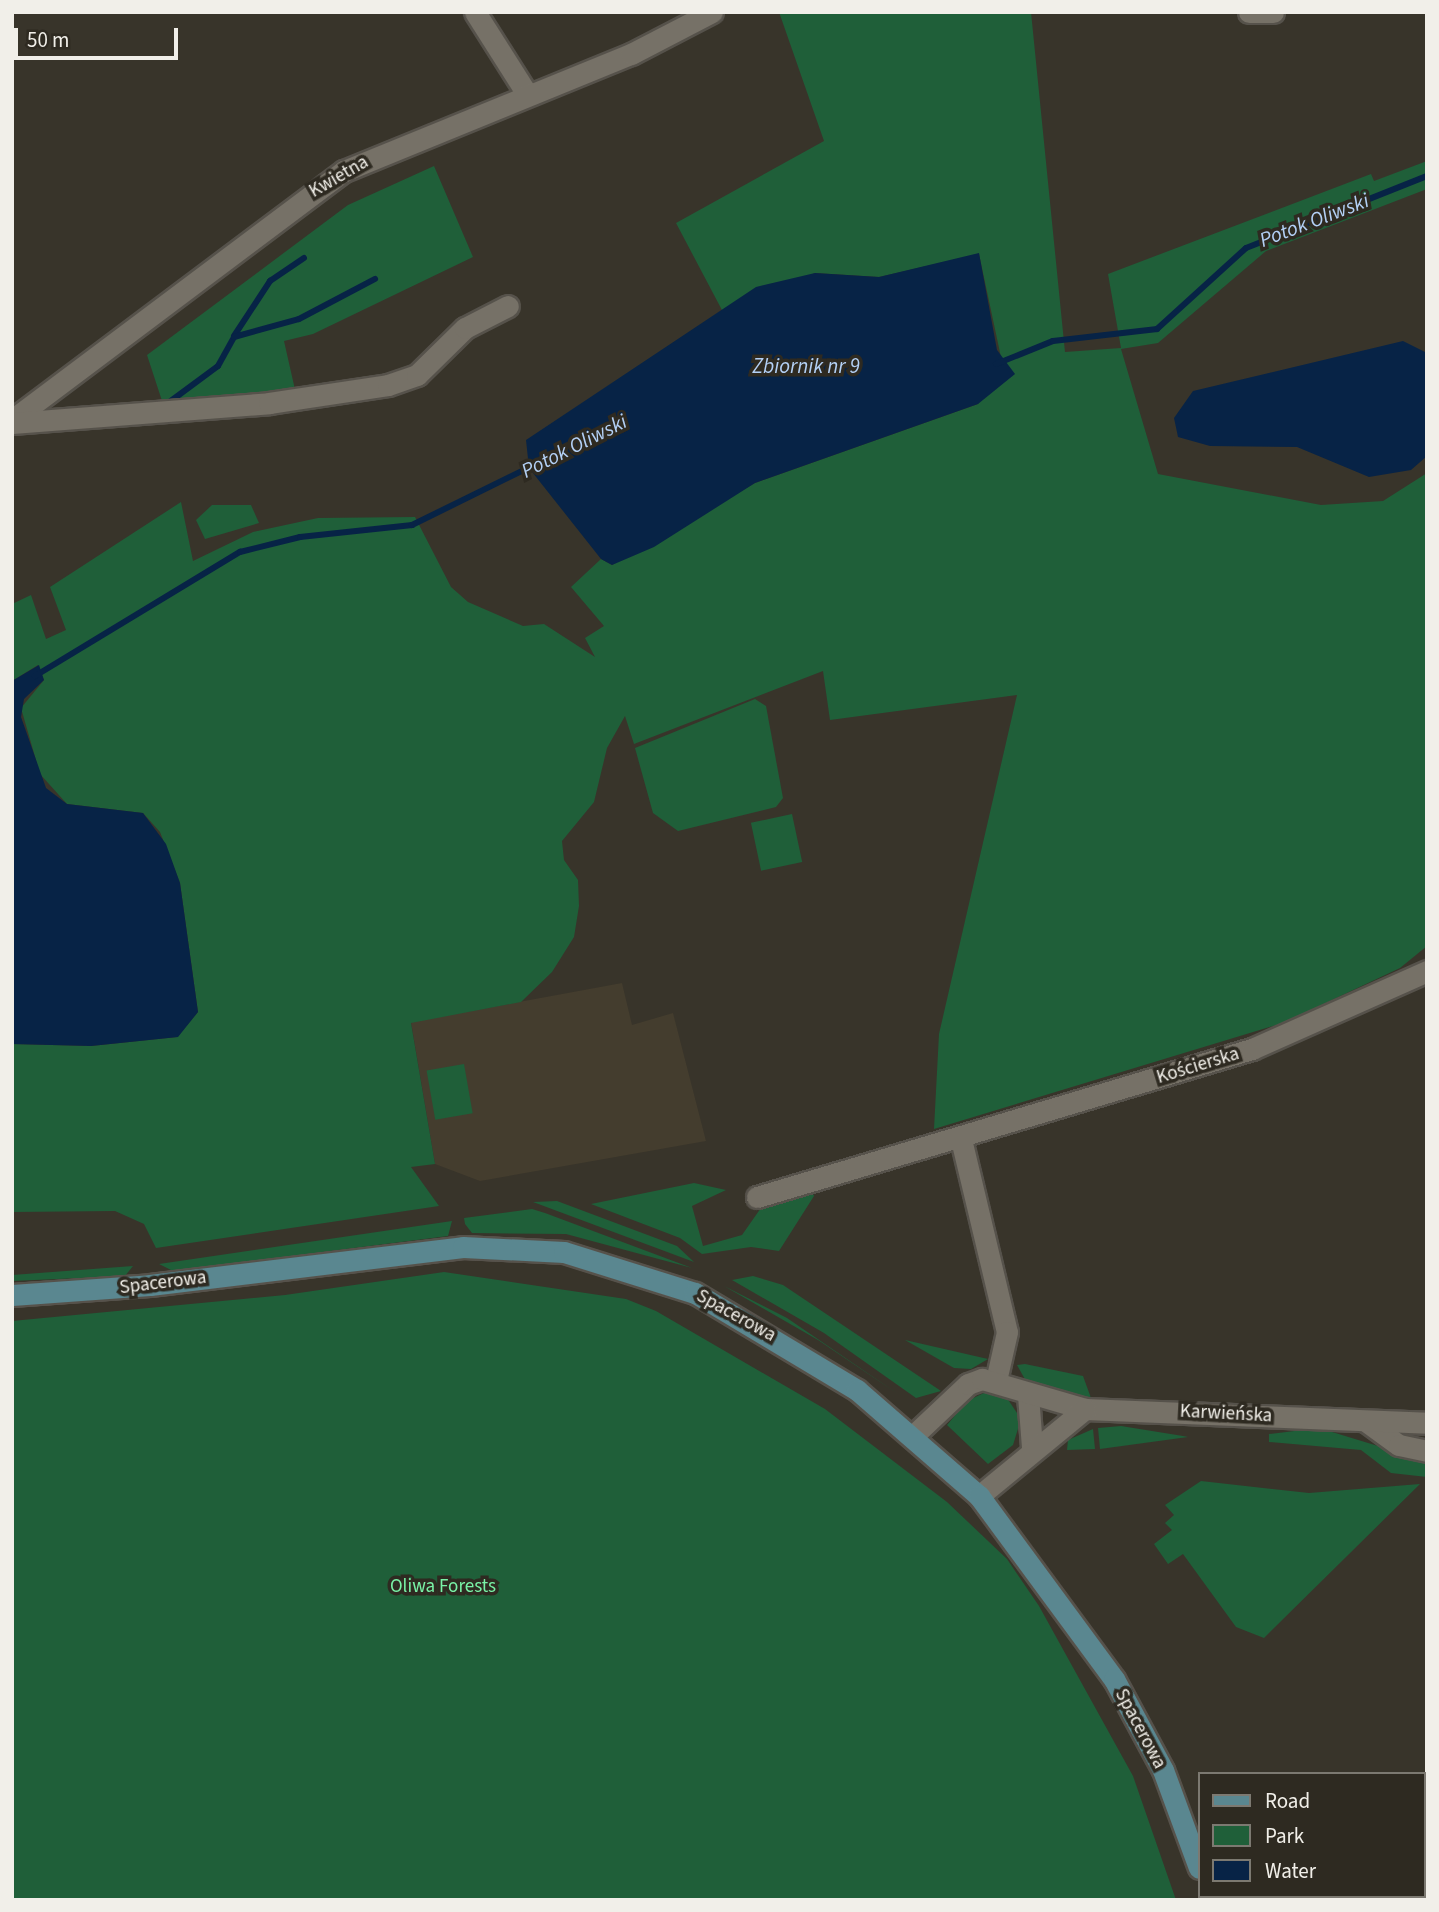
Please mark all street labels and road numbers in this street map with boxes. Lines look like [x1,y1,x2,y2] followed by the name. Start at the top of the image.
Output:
[305,151,373,203] street label: Kwietna
[1154,1043,1242,1089] street label: Kościerska
[118,1266,208,1300] street label: Spacerowa
[692,1285,780,1347] street label: Spacerowa
[1179,1400,1273,1428] street label: Karwieńska
[1109,1685,1171,1773] street label: Spacerowa

